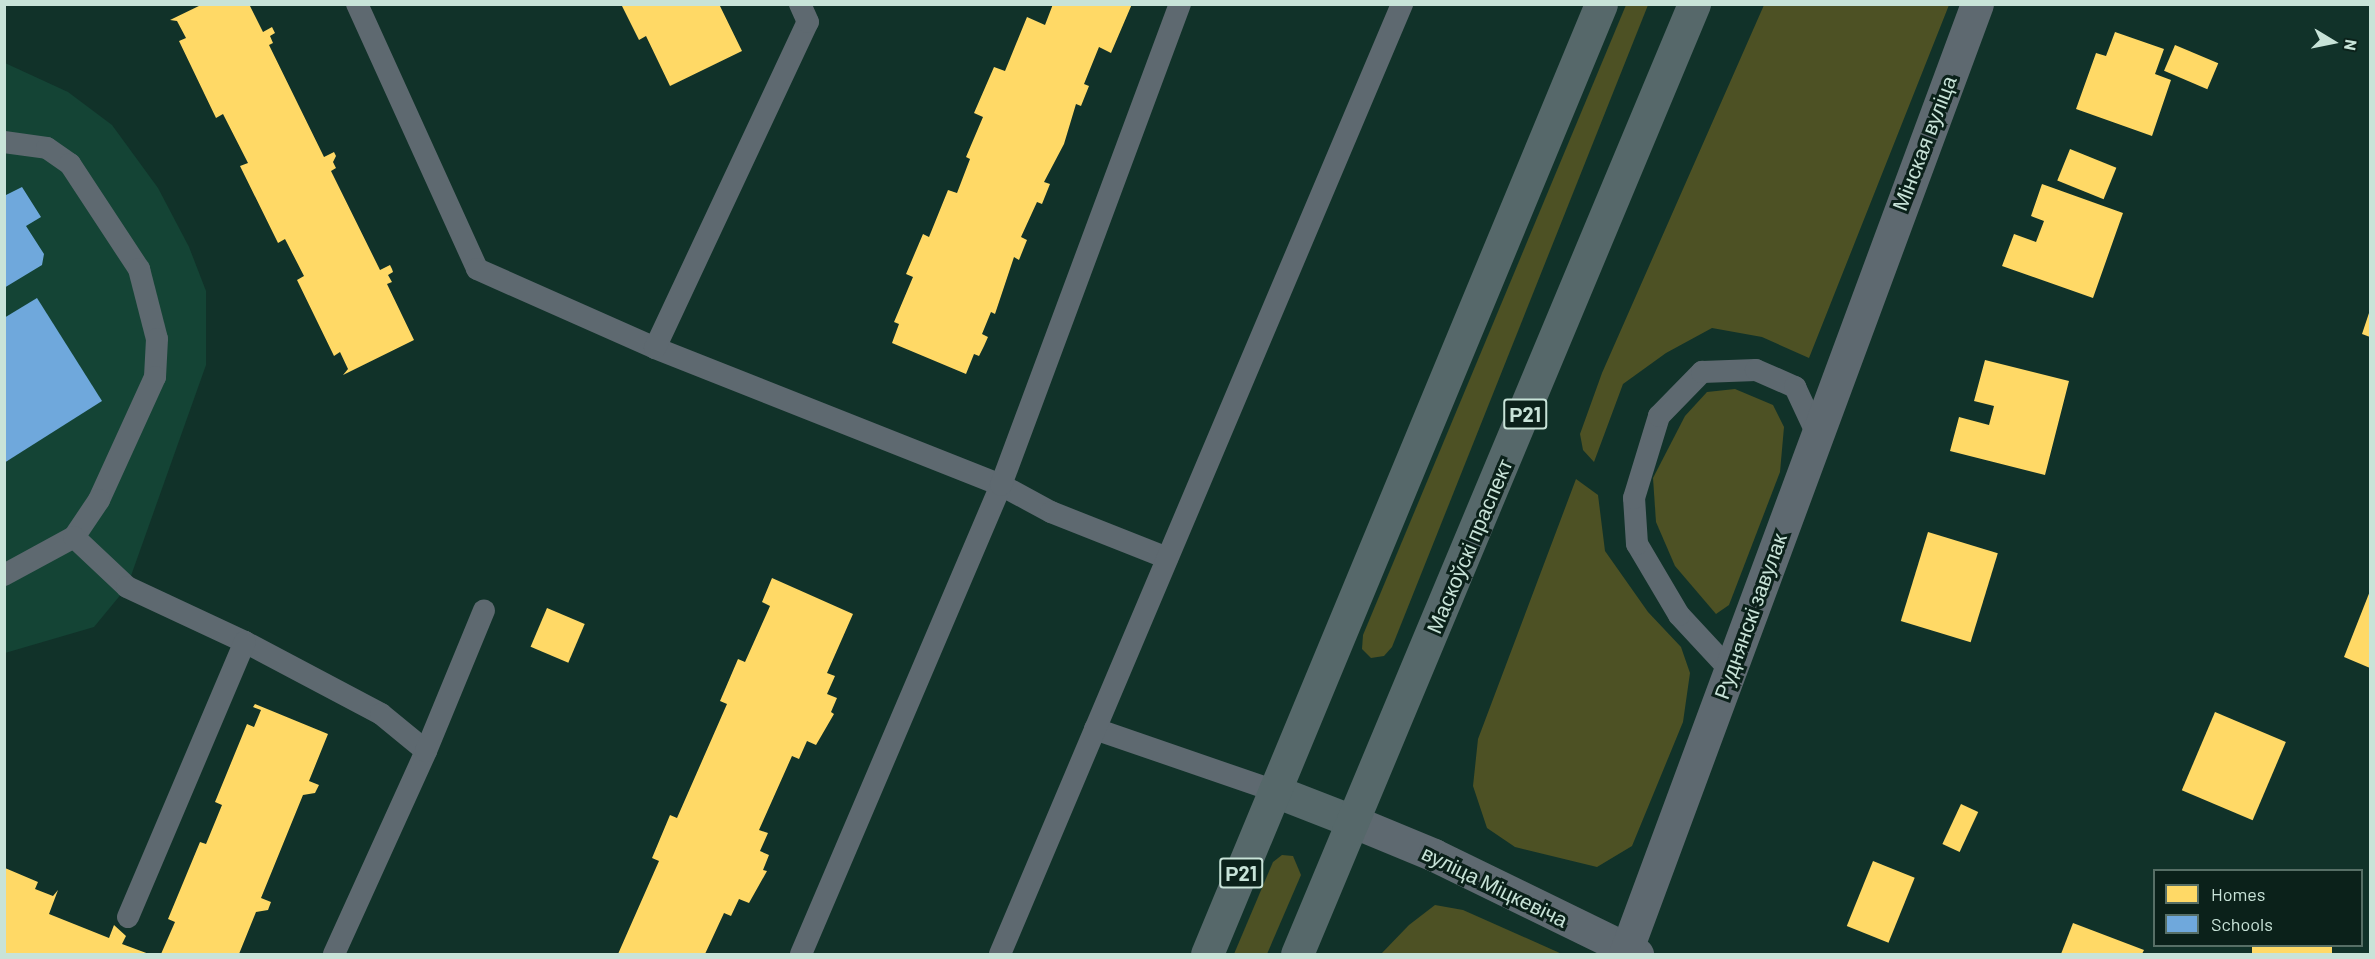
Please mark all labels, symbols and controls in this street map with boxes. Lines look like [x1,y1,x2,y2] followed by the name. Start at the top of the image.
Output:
[2303,12,2363,72] north arrow
[2341,38,2361,52] text: N
[1887,72,1961,214] street label: Мінская вуліца
[1502,397,1547,431] road number: Р21
[1421,455,1517,637] street label: Маскоўскі праспект
[1708,530,1792,702] street label: Руднянскі завулак
[1418,840,1572,932] street label: вуліца Міцкевіча
[1218,856,1264,890] road number: Р21
[2153,869,2363,947] legend
[2211,883,2265,905] text: Homes
[2211,913,2273,935] text: Schools

